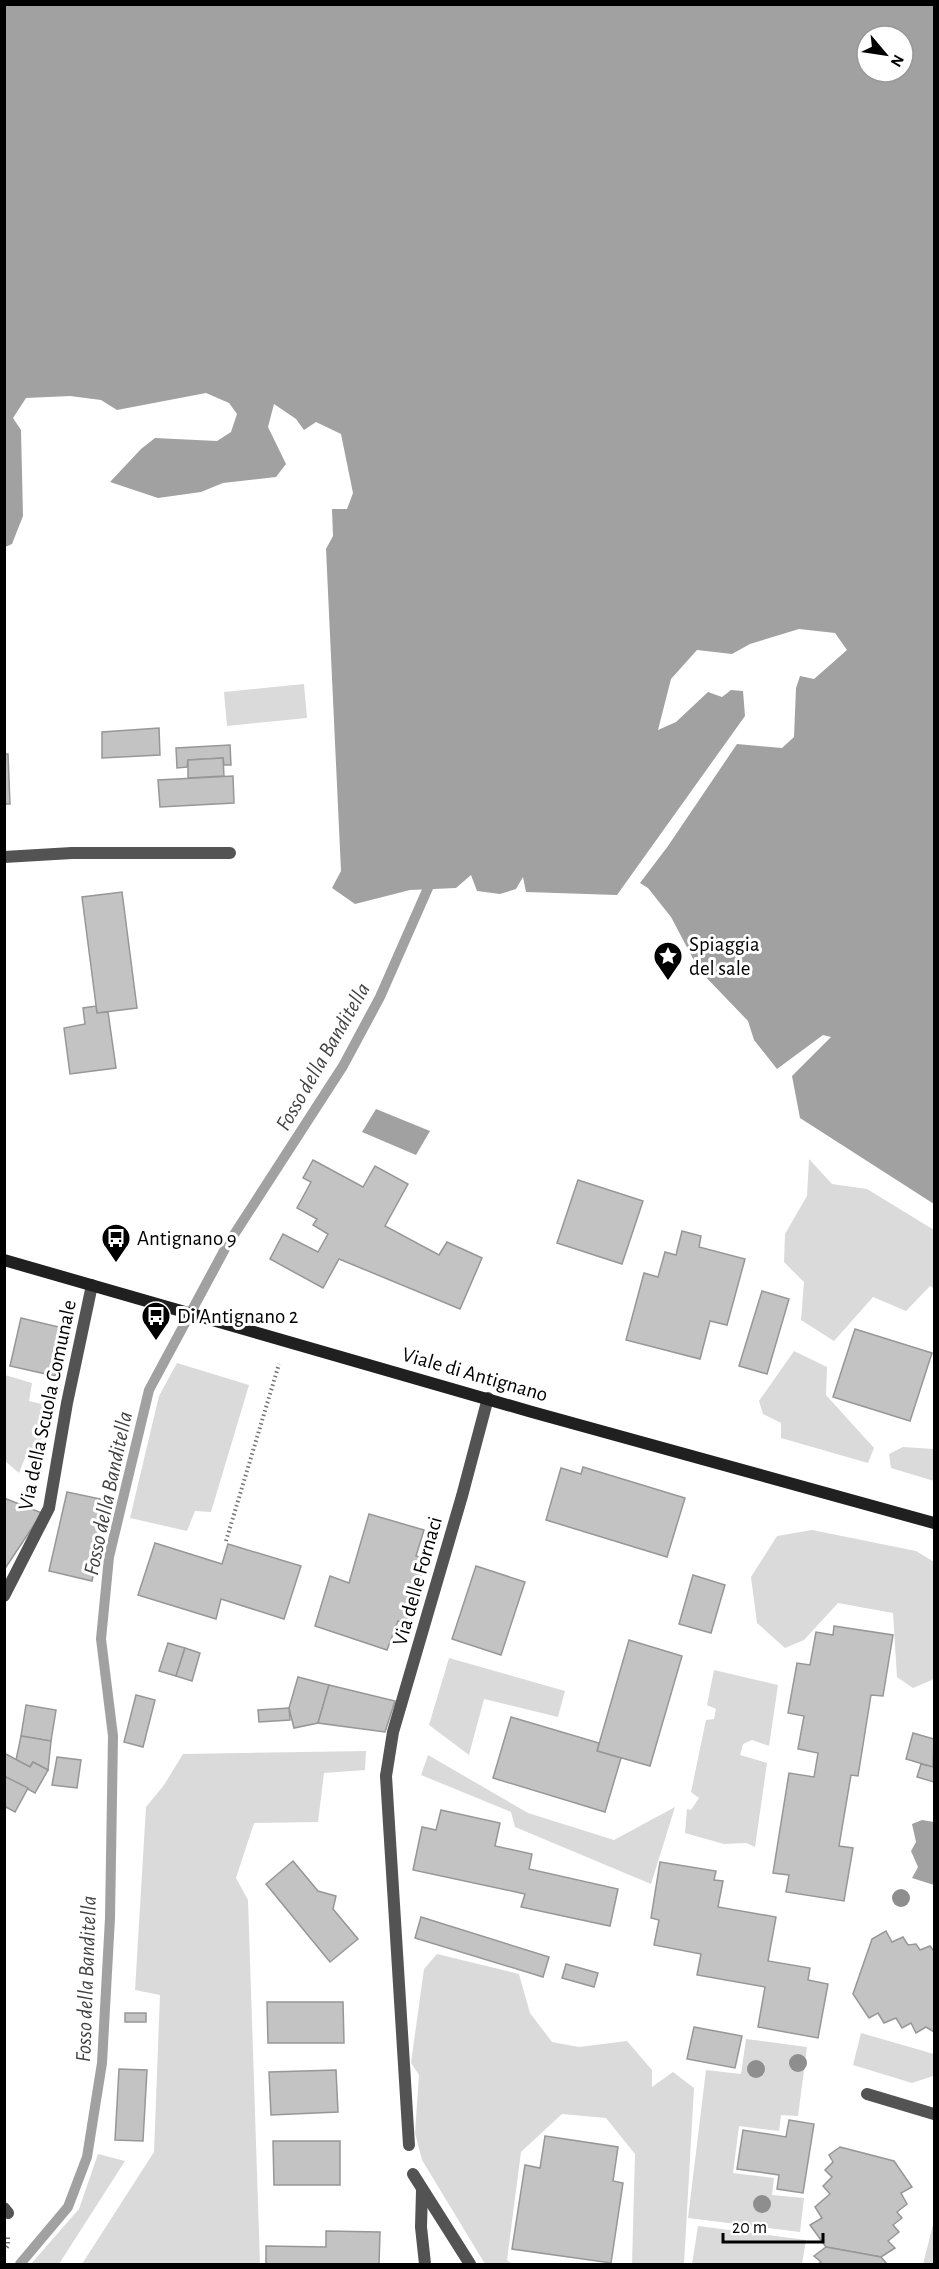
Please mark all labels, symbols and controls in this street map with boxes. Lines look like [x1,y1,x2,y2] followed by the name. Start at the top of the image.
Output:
[855,24,915,84] north arrow
[888,52,907,70] text: N
[689,934,760,979] place label: Spiaggia del sale
[652,940,684,982] place icon: Spiaggia del sale
[272,979,374,1134] water label: Fosso della Banditella
[100,1222,132,1264] bus stop icon: Antignano 9
[137,1228,237,1249] place label: Antignano 9
[15,1298,80,1512] street label: Via della Scuola Comunale
[140,1300,172,1342] bus stop icon: Di Antignano 2
[177,1306,298,1327] place label: Di Antignano 2
[400,1344,550,1405] street label: Viale di Antignano
[80,1409,136,1577] water label: Fosso della Banditella
[389,1514,446,1648] street label: Via delle Fornaci
[72,1895,100,2063] water label: Fosso della Banditella
[723,2206,824,2244] scale bar
[732,2219,767,2237] text: 20 m

